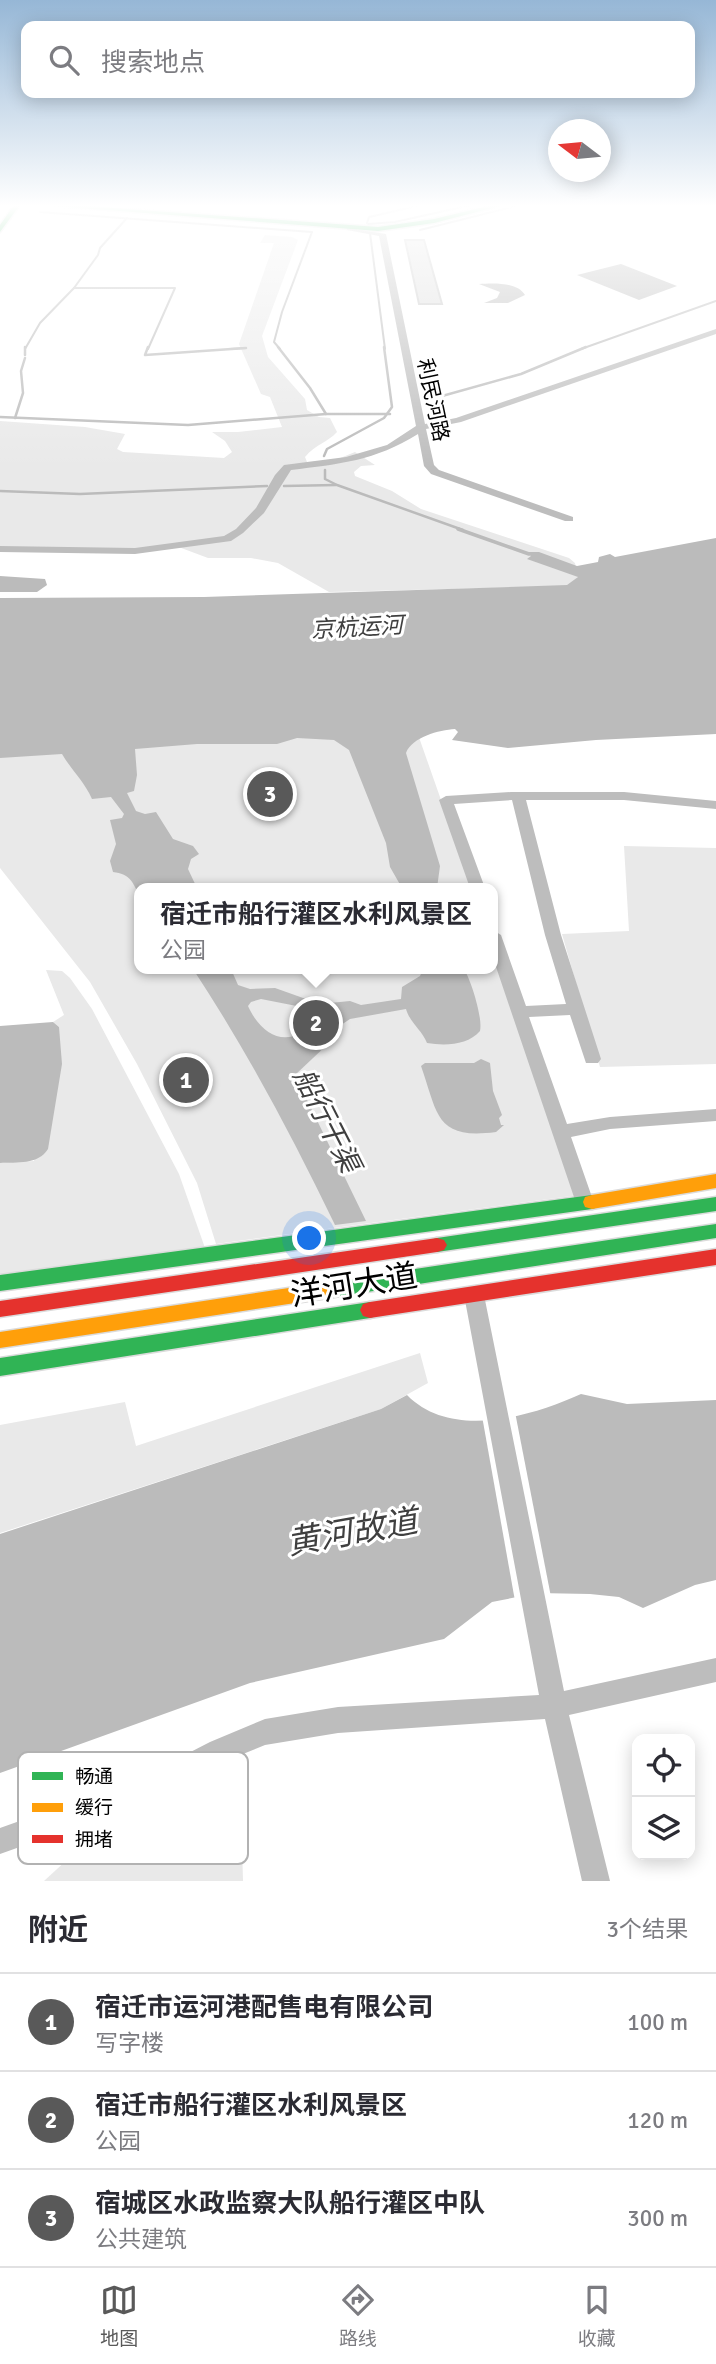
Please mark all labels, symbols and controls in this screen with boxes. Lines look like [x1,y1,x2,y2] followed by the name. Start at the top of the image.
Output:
[21,21,695,98] search box
[45,41,83,79] icon: search
[101,47,205,79] text: 搜索地点
[548,119,611,182] north arrow
[412,356,454,444] street label: 利民河路
[310,610,408,644] water label: 京杭运河
[247,768,293,820] pin: 3
[134,883,498,974] popup
[160,899,472,931] text: 宿迁市船行灌区水利风景区
[160,936,206,965] text: 公园
[293,997,339,1049] pin: 2
[163,1054,209,1106] pin: 1
[286,1063,368,1182] water label: 船行干渠
[292,1221,326,1255] your location
[288,1256,420,1315] street label: 洋河大道
[284,1500,426,1564] water label: 黄河故道
[632,1734,695,1860] map controls
[632,1734,695,1797] button: locate
[18,1752,248,1864] legend
[75,1765,113,1789] text: 畅通
[75,1796,113,1820] text: 缓行
[632,1797,695,1860] button: layers
[75,1828,113,1852] text: 拥堵
[28,1912,88,1949] text: 附近
[607,1915,688,1944] text: 3个结果
[95,1992,433,2024] text: 宿迁市运河港配售电有限公司
[45,2008,57,2037] text: 1
[627,2008,688,2037] text: 100 m
[95,2029,164,2058] text: 写字楼
[95,2090,407,2122] text: 宿迁市船行灌区水利风景区
[45,2106,57,2135] text: 2
[627,2106,688,2135] text: 120 m
[95,2127,141,2156] text: 公园
[95,2188,485,2220] text: 宿城区水政监察大队船行灌区中队
[45,2204,57,2233] text: 3
[627,2204,688,2233] text: 300 m
[95,2225,187,2254] text: 公共建筑
[100,2281,138,2351] tab: 地图
[339,2281,377,2351] tab: 路线
[578,2281,616,2351] tab: 收藏

